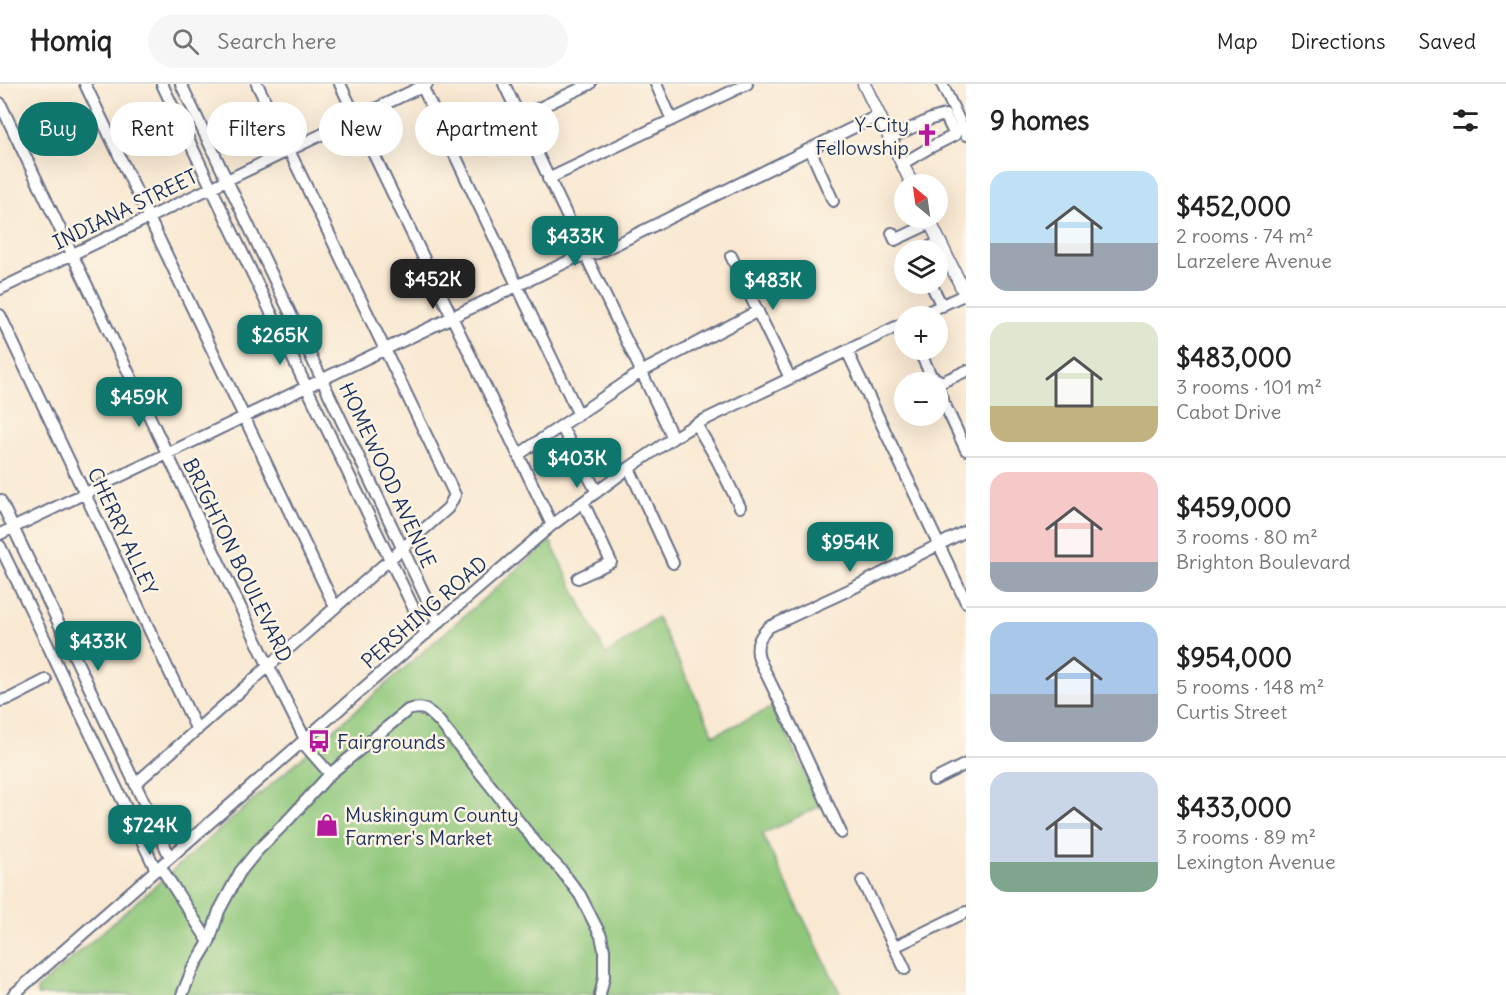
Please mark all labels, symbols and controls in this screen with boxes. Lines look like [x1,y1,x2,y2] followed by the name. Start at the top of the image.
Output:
[148,14,568,68] search box
[30,23,112,59] text: Homiq
[169,25,202,58] icon: search
[217,27,336,55] text: Search here
[1217,28,1258,55] text: Map
[1291,28,1385,55] text: Directions
[1418,28,1476,55] text: Saved
[18,102,98,156] chip: Buy
[110,102,195,156] chip: Rent
[207,102,307,156] chip: Filters
[319,102,403,156] chip: New
[415,102,559,156] chip: Apartment
[990,104,1089,137] text: 9 homes
[1449,104,1482,137] icon: filters
[816,112,909,160] place label: Y-City Fellowship
[914,122,940,148] church icon: Y-City Fellowship
[49,163,201,255] street label: INDIANA STREET
[894,174,948,228] north arrow
[894,174,948,426] map controls
[1176,190,1291,223] text: $452,000
[1038,195,1110,267] icon: home
[533,216,617,267] pin: $433K
[546,223,604,248] text: $433K
[1176,223,1313,248] text: 2 rooms · 74 m²
[894,240,948,294] button: layers
[1176,248,1332,273] text: Larzelere Avenue
[391,259,475,310] pin: $452K
[731,260,815,311] pin: $483K
[404,266,462,291] text: $452K
[744,267,802,292] text: $483K
[894,306,948,360] button: +
[238,315,322,366] pin: $265K
[251,322,309,347] text: $265K
[1176,341,1292,374] text: $483,000
[1038,346,1110,418] icon: home
[894,372,948,426] button: −
[1176,374,1322,399] text: 3 rooms · 101 m²
[97,377,181,428] pin: $459K
[334,378,442,572] street label: HOMEWOOD AVENUE
[110,384,168,409] text: $459K
[1176,399,1281,424] text: Cabot Drive
[535,438,619,489] pin: $403K
[547,445,607,470] text: $403K
[178,454,298,666] street label: BRIGHTON BOULEVARD
[83,463,163,599] street label: CHERRY ALLEY
[1176,491,1292,524] text: $459,000
[1038,496,1110,568] icon: home
[808,522,892,573] pin: $954K
[1176,524,1318,549] text: 3 rooms · 80 m²
[821,529,879,554] text: $954K
[1176,549,1351,574] text: Brighton Boulevard
[356,550,492,674] street label: PERSHING ROAD
[56,621,140,672] pin: $433K
[69,628,127,653] text: $433K
[1176,641,1292,674] text: $954,000
[1038,646,1110,718] icon: home
[1176,674,1324,699] text: 5 rooms · 148 m²
[1176,699,1287,724] text: Curtis Street
[306,728,332,754] bus stop icon: Fairgrounds
[337,729,446,754] place label: Fairgrounds
[1176,791,1292,824] text: $433,000
[1038,796,1110,868] icon: home
[345,802,519,850] place label: Muskingum County Farmer's Market
[108,805,192,856] pin: $724K
[122,812,178,837] text: $724K
[314,812,340,838] shop icon: Muskingum County Farmer's Market
[1176,824,1316,849] text: 3 rooms · 89 m²
[1176,849,1335,874] text: Lexington Avenue

